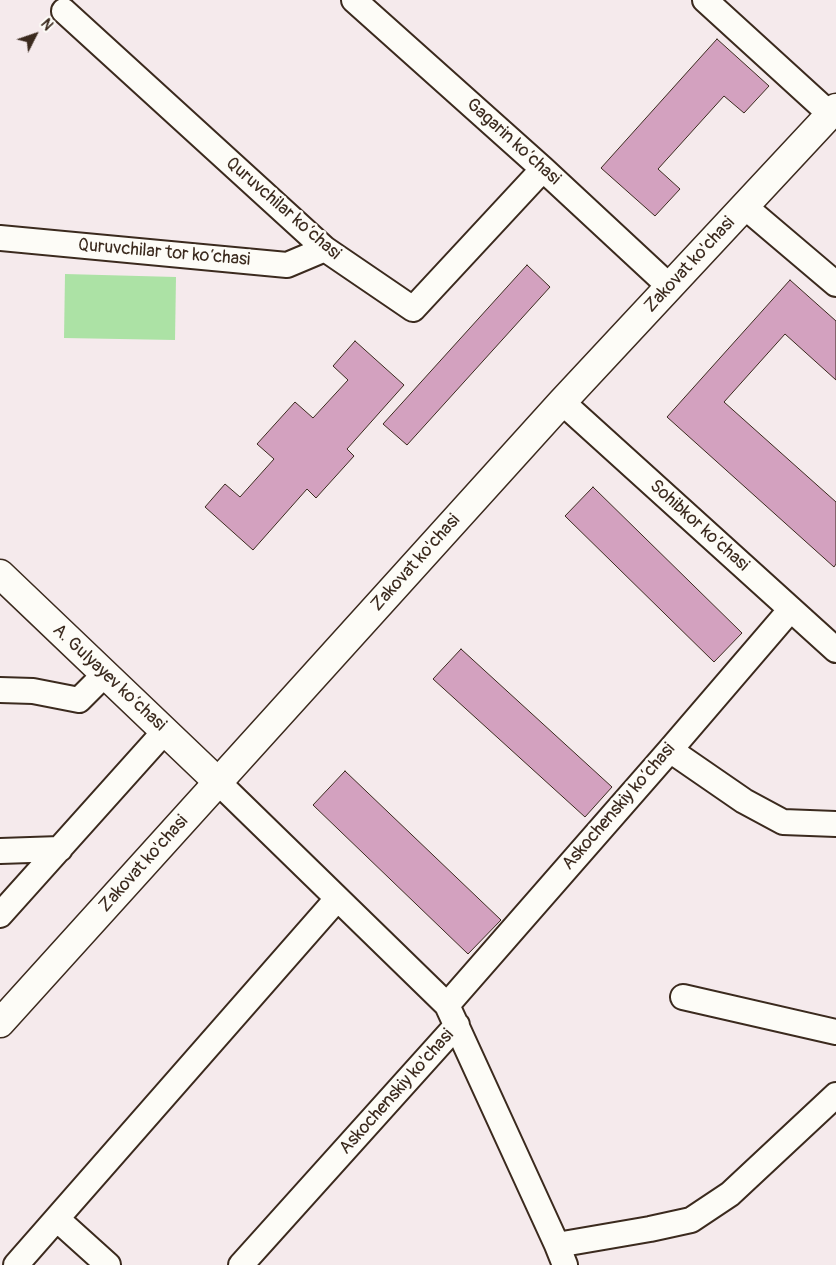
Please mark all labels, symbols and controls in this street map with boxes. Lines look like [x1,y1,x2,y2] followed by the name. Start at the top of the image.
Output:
[10,10,60,60] north arrow
[37,16,56,34] text: N
[461,94,565,190] street label: Gagarin ko‘chasi
[221,153,345,265] street label: Quruvchilar ko‘chasi
[640,213,740,317] street label: Zakovat ko'chasi
[77,235,251,271] street label: Quruvchilar tor ko‘chasi
[645,476,753,576] street label: Sohibkor ko‘chasi
[367,510,465,616] street label: Zakovat ko'chasi
[48,620,170,736] street label: A. Gulyayev ko‘chasi
[558,739,680,875] street label: Askochenskiy ko‘chasi
[95,811,193,917] street label: Zakovat ko'chasi
[335,1025,459,1159] street label: Askochenskiy ko'chasi

